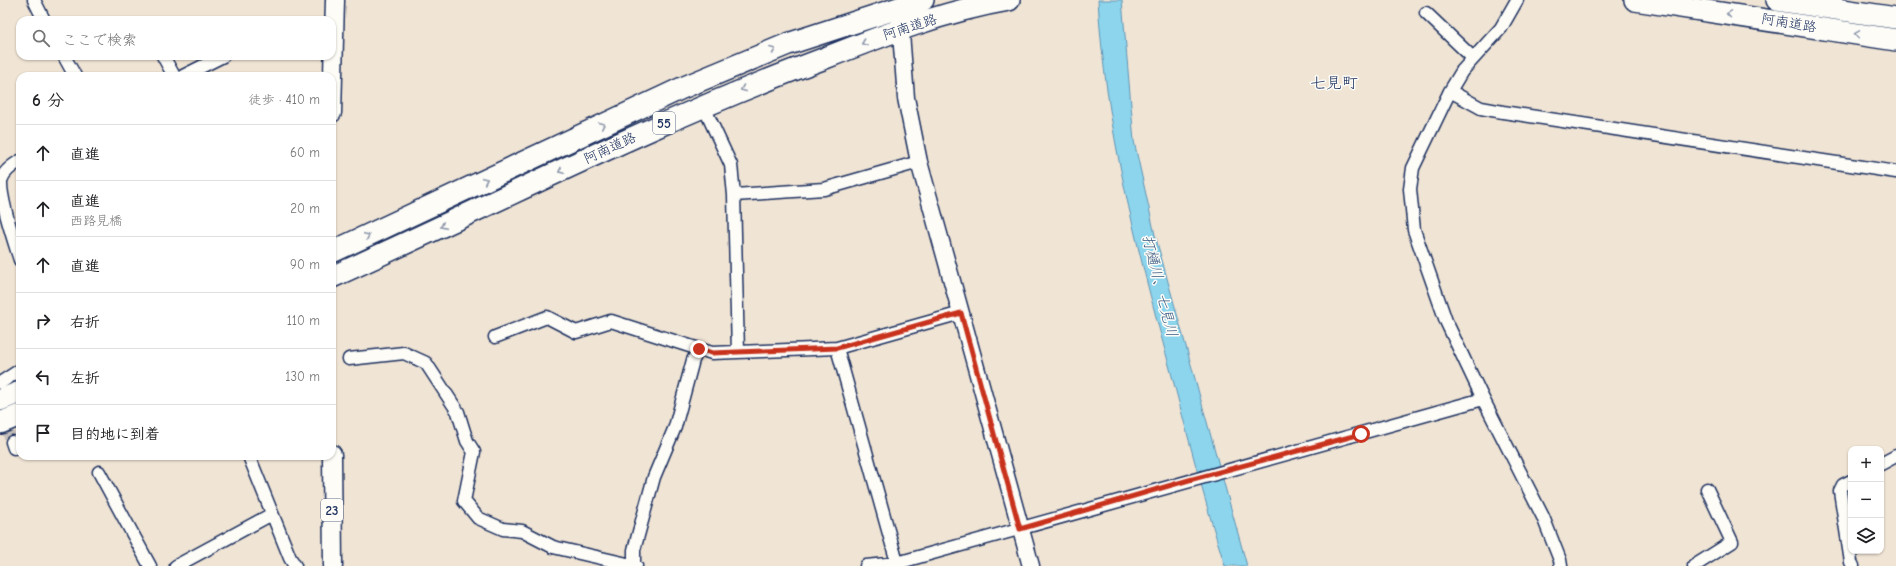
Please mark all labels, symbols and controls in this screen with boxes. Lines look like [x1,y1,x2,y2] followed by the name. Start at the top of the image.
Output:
[881,10,939,44] street label: 阿南道路
[1726,10,1732,19] one-way arrow
[1760,10,1818,36] street label: 阿南道路
[16,16,336,60] search box
[30,27,52,49] icon: search
[1854,30,1861,39] one-way arrow
[62,31,137,49] text: ここで検索
[861,38,868,46] one-way arrow
[769,47,776,55] one-way arrow
[1310,74,1358,92] district label: 七見町
[740,85,747,93] one-way arrow
[32,91,64,110] text: 6 分
[249,92,320,107] text: 徒歩 · 410 m
[653,112,675,134] road number: 55
[598,122,606,130] one-way arrow
[581,128,639,168] street label: 阿南道路
[32,142,54,164] icon: ahead
[70,145,100,163] text: 直進
[290,145,320,160] text: 60 m
[557,166,565,174] one-way arrow
[481,177,488,185] one-way arrow
[70,192,100,210] text: 直進
[32,198,54,220] icon: ahead
[290,201,320,216] text: 20 m
[70,213,122,228] text: 西路見橋
[440,221,447,229] one-way arrow
[363,233,371,241] one-way arrow
[1139,233,1181,339] water label: 打樋川、七見川
[32,254,54,276] icon: ahead
[70,257,100,275] text: 直進
[290,257,320,272] text: 90 m
[32,310,54,332] icon: right
[70,313,100,331] text: 右折
[287,313,320,328] text: 110 m
[690,340,708,358] route end
[32,366,54,388] icon: left
[70,369,100,387] text: 左折
[285,369,320,384] text: 130 m
[32,422,54,444] icon: arrive
[70,425,160,443] text: 目的地に到着
[1352,425,1370,443] route start
[1848,446,1884,554] map controls
[1848,446,1884,482] button: +
[1848,482,1884,518] button: −
[321,499,343,521] road number: 23
[1848,518,1884,554] button: layers

